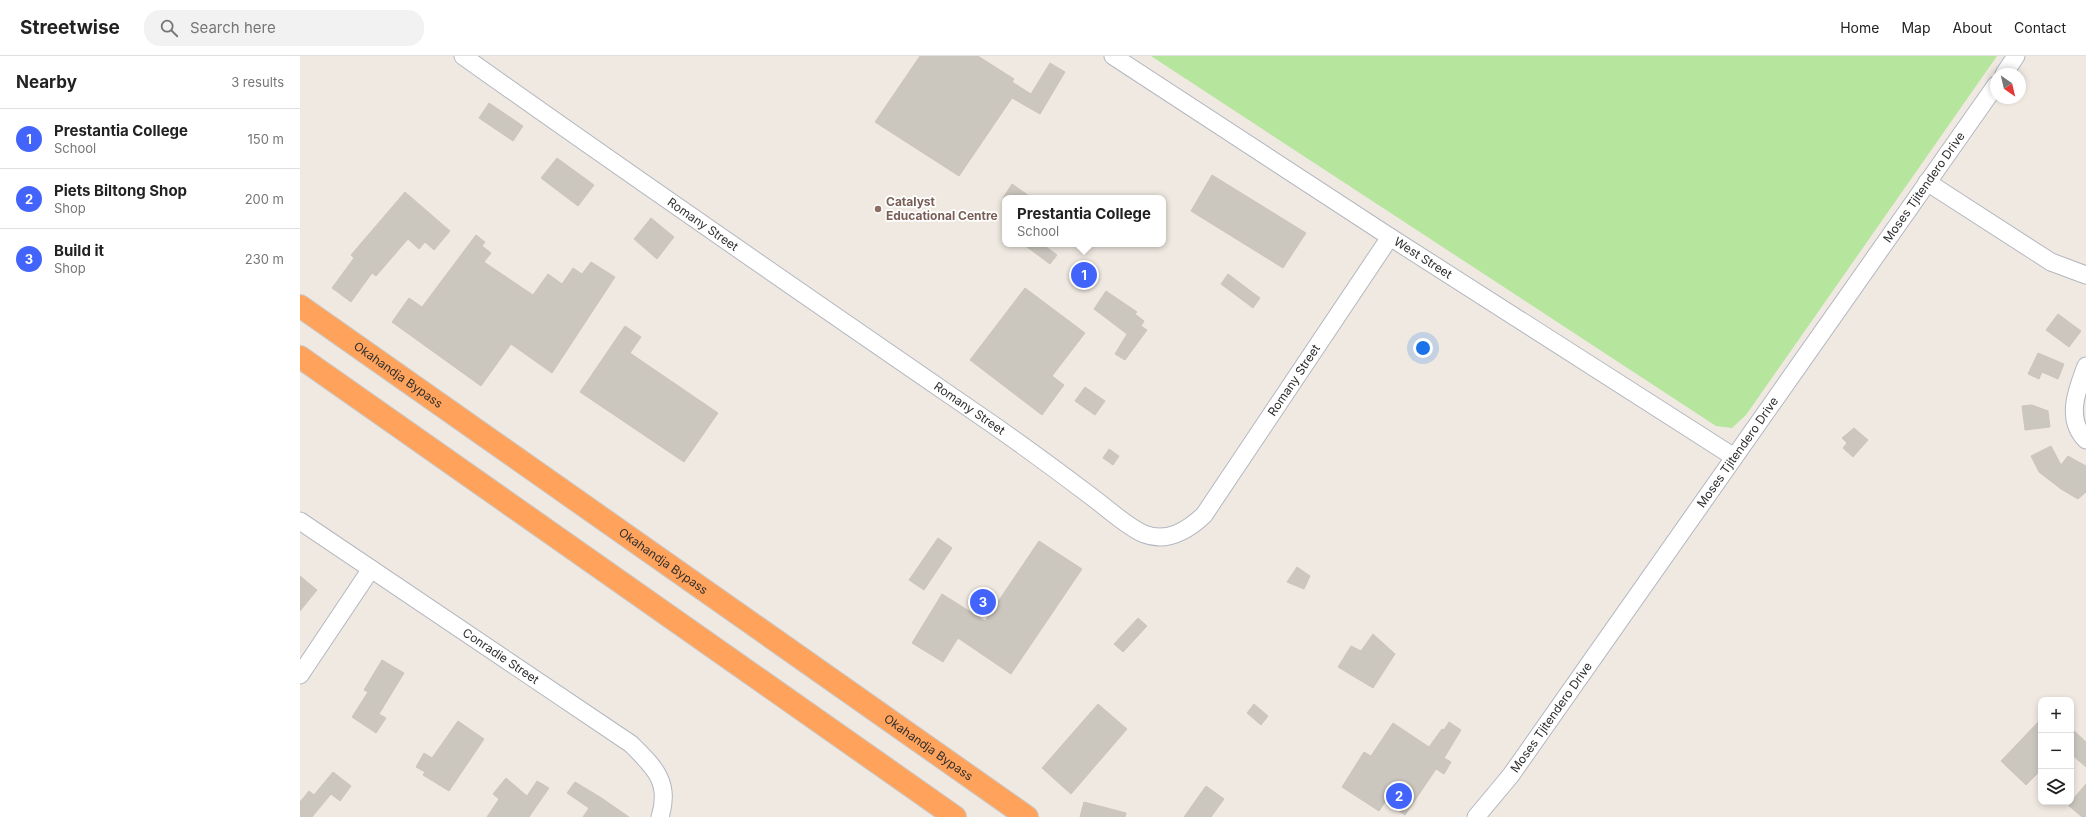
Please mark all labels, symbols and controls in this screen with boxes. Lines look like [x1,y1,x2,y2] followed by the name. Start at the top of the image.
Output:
[144,10,424,46] search box
[20,16,120,39] text: Streetwise
[158,17,180,39] icon: search
[190,18,276,37] text: Search here
[1840,19,1879,36] text: Home
[1901,19,1931,36] text: Map
[1953,19,1992,36] text: About
[2014,19,2066,36] text: Contact
[1990,68,2026,104] north arrow
[16,72,77,92] text: Nearby
[231,74,284,90] text: 3 results
[54,121,188,140] text: Prestantia College
[1880,129,1968,245] street label: Moses Tjitendero Drive
[26,131,32,147] text: 1
[248,131,284,147] text: 150 m
[54,140,96,156] text: School
[54,181,187,200] text: Piets Biltong Shop
[25,191,33,207] text: 2
[245,191,284,207] text: 200 m
[665,194,741,254] street label: Romany Street
[886,194,998,223] place label: Catalyst Educational Centre
[1002,195,1166,247] popup
[54,200,86,216] text: Shop
[873,204,883,214] marker: Catalyst Educational Centre
[1017,204,1151,223] text: Prestantia College
[1017,223,1059,239] text: School
[1391,234,1455,282] street label: West Street
[54,241,104,260] text: Build it
[25,251,33,267] text: 3
[245,251,284,267] text: 230 m
[54,260,86,276] text: Shop
[1071,260,1097,290] pin: 1
[351,338,446,411] street label: Okahandja Bypass
[1413,338,1433,358] your location
[1264,341,1323,419] street label: Romany Street
[931,378,1008,438] street label: Romany Street
[1693,394,1781,510] street label: Moses Tjitendero Drive
[616,524,711,597] street label: Okahandja Bypass
[970,587,996,617] pin: 3
[460,625,542,687] street label: Conradie Street
[1507,659,1595,775] street label: Moses Tjitendero Drive
[2038,697,2074,805] map controls
[2038,697,2074,733] button: +
[881,711,976,784] street label: Okahandja Bypass
[2038,733,2074,769] button: −
[2038,769,2074,805] button: layers
[1386,781,1412,811] pin: 2

